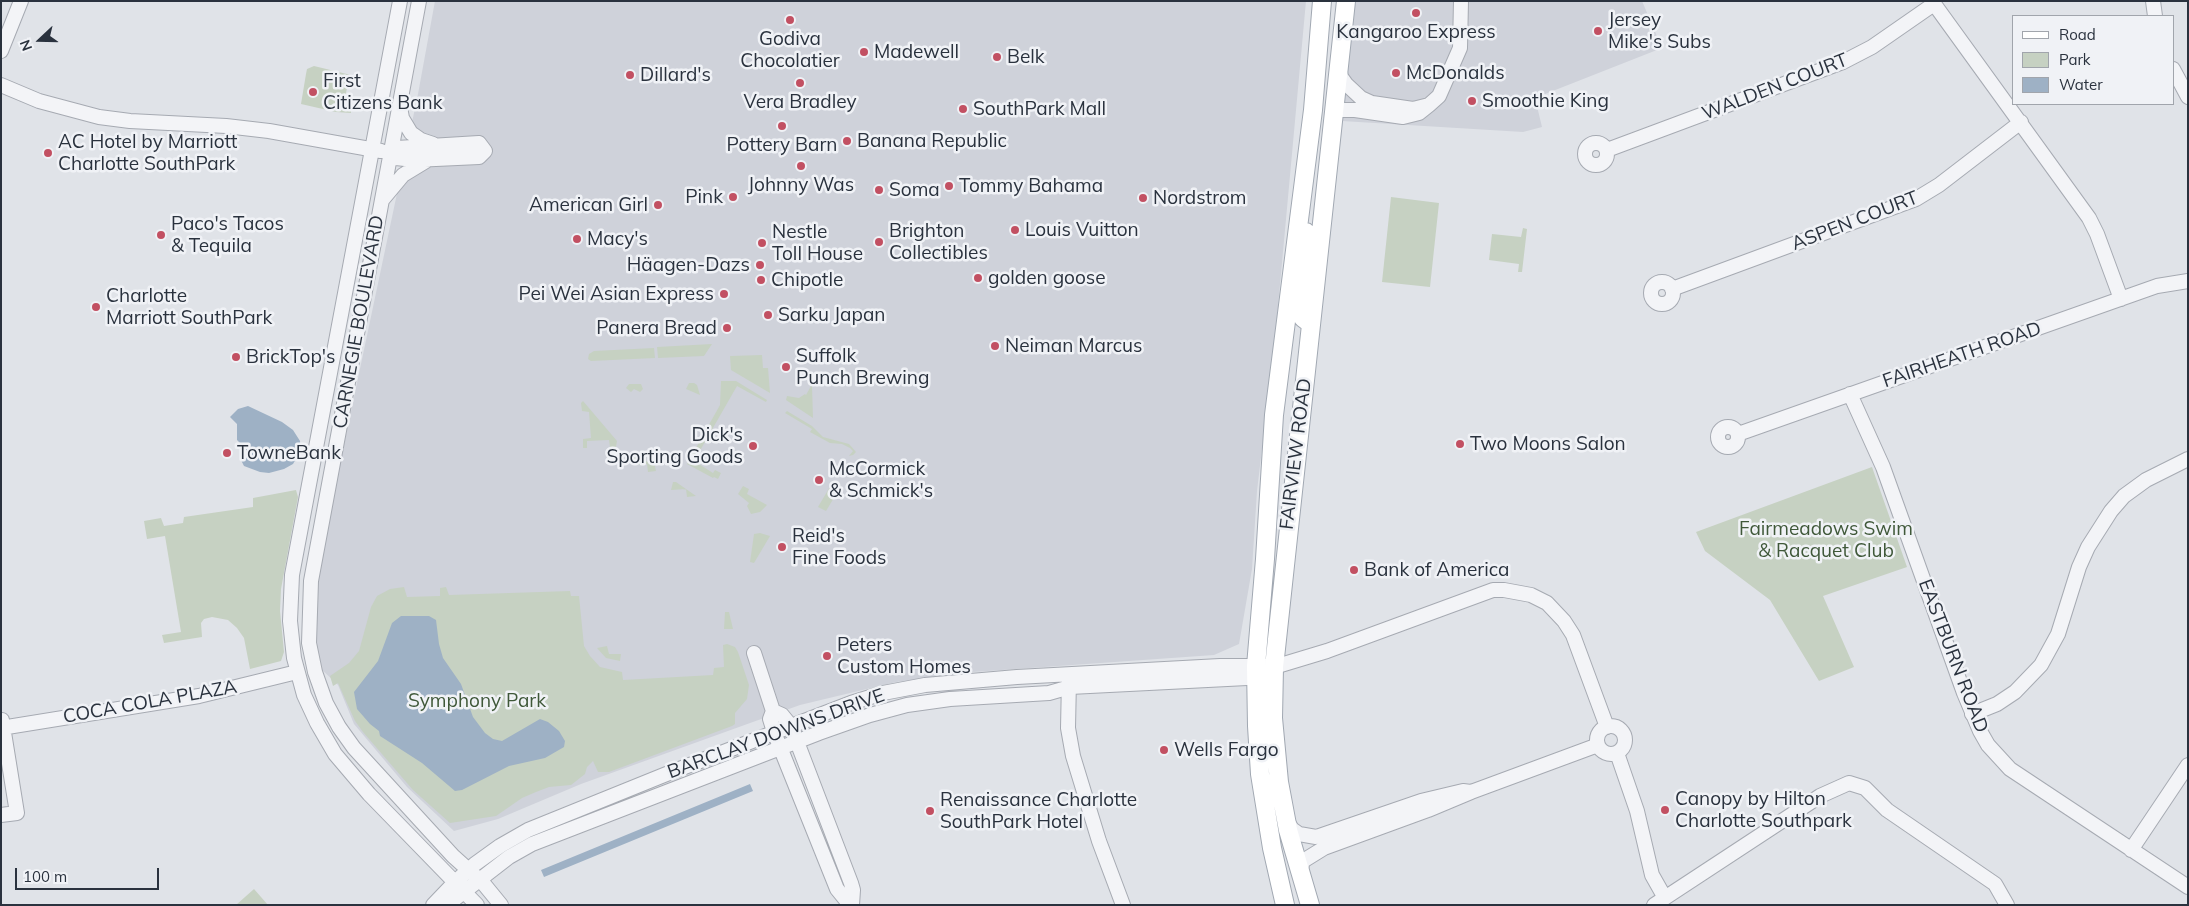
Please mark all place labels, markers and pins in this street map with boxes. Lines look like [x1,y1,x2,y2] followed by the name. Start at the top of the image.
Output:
[1410,7,1422,19] marker: Kangaroo Express
[1608,9,1711,53] place label: Jersey Mike's Subs
[784,14,796,26] marker: Godiva Chocolatier
[1336,21,1496,43] place label: Kangaroo Express
[1592,25,1604,37] marker: Jersey Mike's Subs
[740,28,840,72] place label: Godiva Chocolatier
[874,41,959,63] place label: Madewell
[858,46,870,58] marker: Madewell
[1007,46,1045,68] place label: Belk
[991,51,1003,63] marker: Belk
[1406,62,1505,84] place label: McDonalds
[640,64,711,86] place label: Dillard's
[1390,67,1402,79] marker: McDonalds
[624,69,636,81] marker: Dillard's
[323,70,442,114] place label: First Citizens Bank
[794,77,806,89] marker: Vera Bradley
[307,86,319,98] marker: First Citizens Bank
[1482,90,1609,112] place label: Smoothie King
[744,91,856,113] place label: Vera Bradley
[1466,95,1478,107] marker: Smoothie King
[973,98,1106,120] place label: SouthPark Mall
[957,103,969,115] marker: SouthPark Mall
[776,120,788,132] marker: Pottery Barn
[857,130,1007,152] place label: Banana Republic
[58,131,237,175] place label: AC Hotel by Marriott Charlotte SouthPark
[727,134,837,156] place label: Pottery Barn
[841,135,853,147] marker: Banana Republic
[42,147,54,159] marker: AC Hotel by Marriott Charlotte SouthPark
[795,160,807,172] marker: Johnny Was
[748,174,854,196] place label: Johnny Was
[959,175,1103,197] place label: Tommy Bahama
[889,179,940,201] place label: Soma
[943,180,955,192] marker: Tommy Bahama
[873,184,885,196] marker: Soma
[685,186,723,208] place label: Pink
[1153,187,1247,209] place label: Nordstrom
[727,191,739,203] marker: Pink
[1137,192,1149,204] marker: Nordstrom
[529,194,648,216] place label: American Girl
[652,199,664,211] marker: American Girl
[171,213,284,257] place label: Paco's Tacos & Tequila
[1025,219,1139,241] place label: Louis Vuitton
[889,220,988,264] place label: Brighton Collectibles
[772,221,863,265] place label: Nestle Toll House
[1009,224,1021,236] marker: Louis Vuitton
[587,228,648,250] place label: Macy's
[155,229,167,241] marker: Paco's Tacos & Tequila
[571,233,583,245] marker: Macy's
[873,236,885,248] marker: Brighton Collectibles
[756,237,768,249] marker: Nestle Toll House
[627,254,750,276] place label: Häagen-Dazs
[754,259,766,271] marker: Häagen-Dazs
[988,267,1106,289] place label: golden goose
[771,269,843,291] place label: Chipotle
[972,272,984,284] marker: golden goose
[755,274,767,286] marker: Chipotle
[518,283,714,305] place label: Pei Wei Asian Express
[106,285,272,329] place label: Charlotte Marriott SouthPark
[718,288,730,300] marker: Pei Wei Asian Express
[90,301,102,313] marker: Charlotte Marriott SouthPark
[778,304,885,326] place label: Sarku Japan
[762,309,774,321] marker: Sarku Japan
[596,317,717,339] place label: Panera Bread
[721,322,733,334] marker: Panera Bread
[1005,335,1142,357] place label: Neiman Marcus
[989,340,1001,352] marker: Neiman Marcus
[796,345,929,389] place label: Suffolk Punch Brewing
[246,346,335,368] place label: BrickTop's
[230,351,242,363] marker: BrickTop's
[780,361,792,373] marker: Suffolk Punch Brewing
[606,424,743,468] place label: Dick's Sporting Goods
[1470,433,1626,455] place label: Two Moons Salon
[1454,438,1466,450] marker: Two Moons Salon
[747,440,759,452] marker: Dick's Sporting Goods
[237,442,341,464] place label: TowneBank
[221,447,233,459] marker: TowneBank
[829,458,933,502] place label: McCormick & Schmick's
[813,474,825,486] marker: McCormick & Schmick's
[792,525,886,569] place label: Reid's Fine Foods
[776,541,788,553] marker: Reid's Fine Foods
[1364,559,1509,581] place label: Bank of America
[1348,564,1360,576] marker: Bank of America
[837,634,971,678] place label: Peters Custom Homes
[821,650,833,662] marker: Peters Custom Homes
[1174,739,1279,761] place label: Wells Fargo
[1158,744,1170,756] marker: Wells Fargo
[1675,788,1852,832] place label: Canopy by Hilton Charlotte Southpark
[940,789,1137,833] place label: Renaissance Charlotte SouthPark Hotel
[1659,804,1671,816] marker: Canopy by Hilton Charlotte Southpark
[924,805,936,817] marker: Renaissance Charlotte SouthPark Hotel

